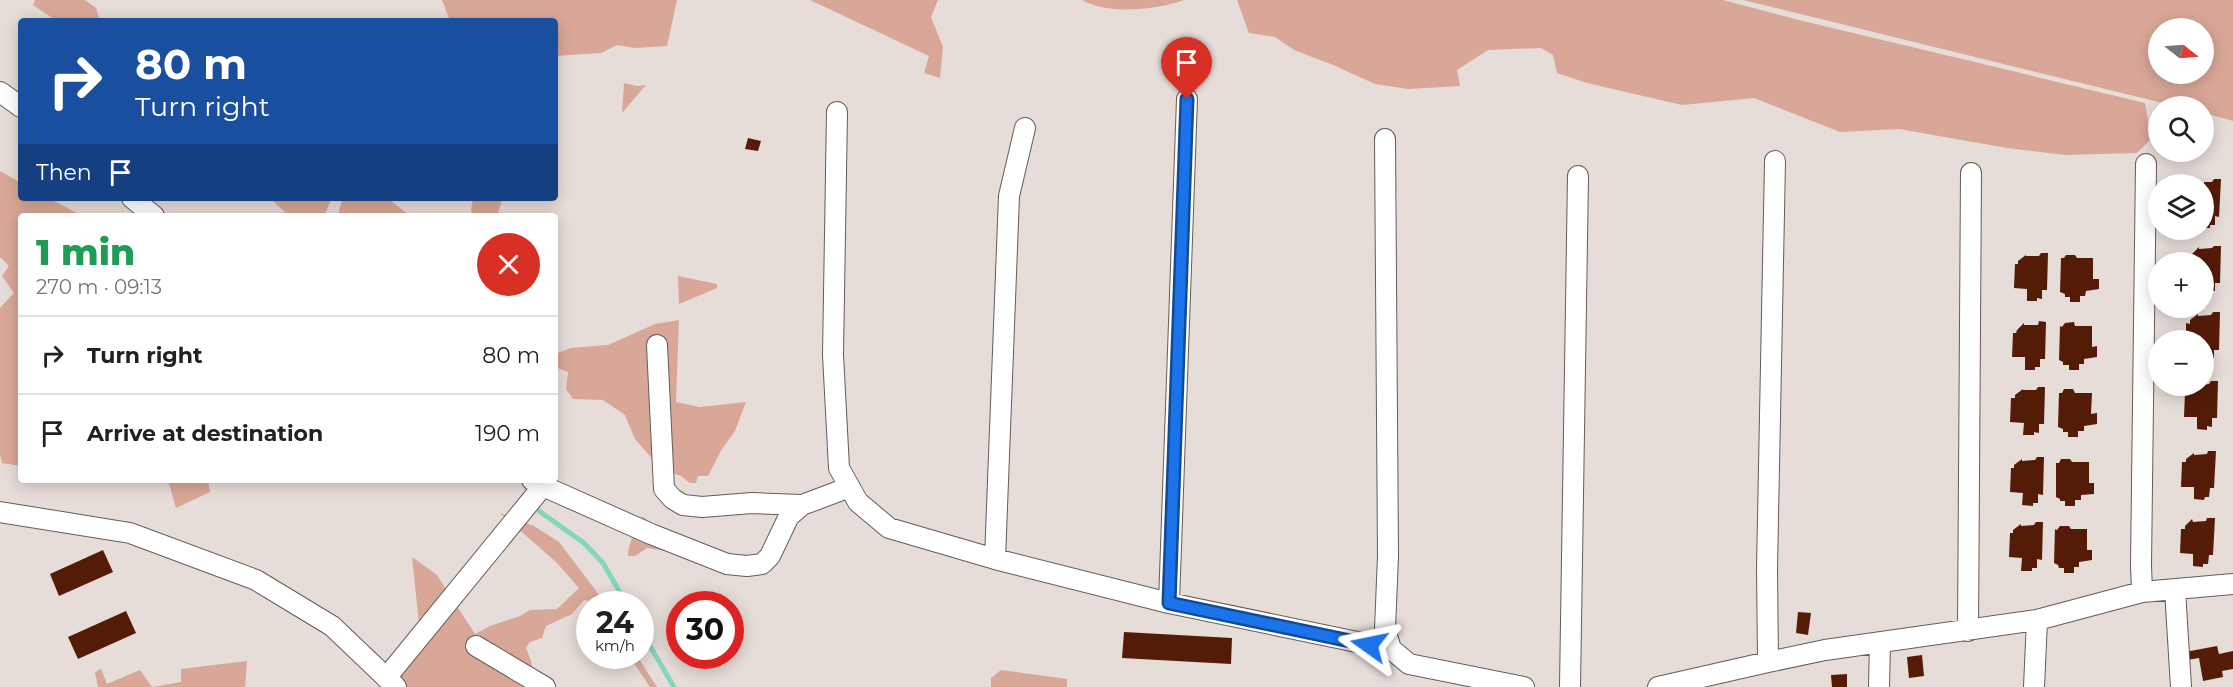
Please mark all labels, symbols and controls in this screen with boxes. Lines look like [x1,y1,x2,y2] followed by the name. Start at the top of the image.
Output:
[2148,18,2214,84] north arrow
[2148,18,2214,396] map controls
[1161,37,1212,99] pin
[135,38,247,90] text: 80 m
[36,42,114,120] icon: right
[1170,46,1203,79] icon: arrive
[135,90,270,123] text: Turn right
[2148,96,2214,162] button: search
[104,156,137,189] icon: arrive
[36,159,92,186] text: Then
[2148,174,2214,240] button: layers
[36,230,135,274] text: 1 min
[477,233,540,296] button: close
[2148,252,2214,318] button: +
[36,275,162,299] text: 270 m · 09:13
[2148,330,2214,396] button: −
[36,339,69,372] icon: right
[87,342,202,369] text: Turn right
[482,342,540,369] text: 80 m
[36,417,69,450] icon: arrive
[87,420,323,447] text: Arrive at destination
[475,420,540,447] text: 190 m
[666,591,744,669] speed limit sign: 30
[596,604,634,641] text: 24
[1337,613,1401,677] position arrow
[595,636,635,655] text: km/h

